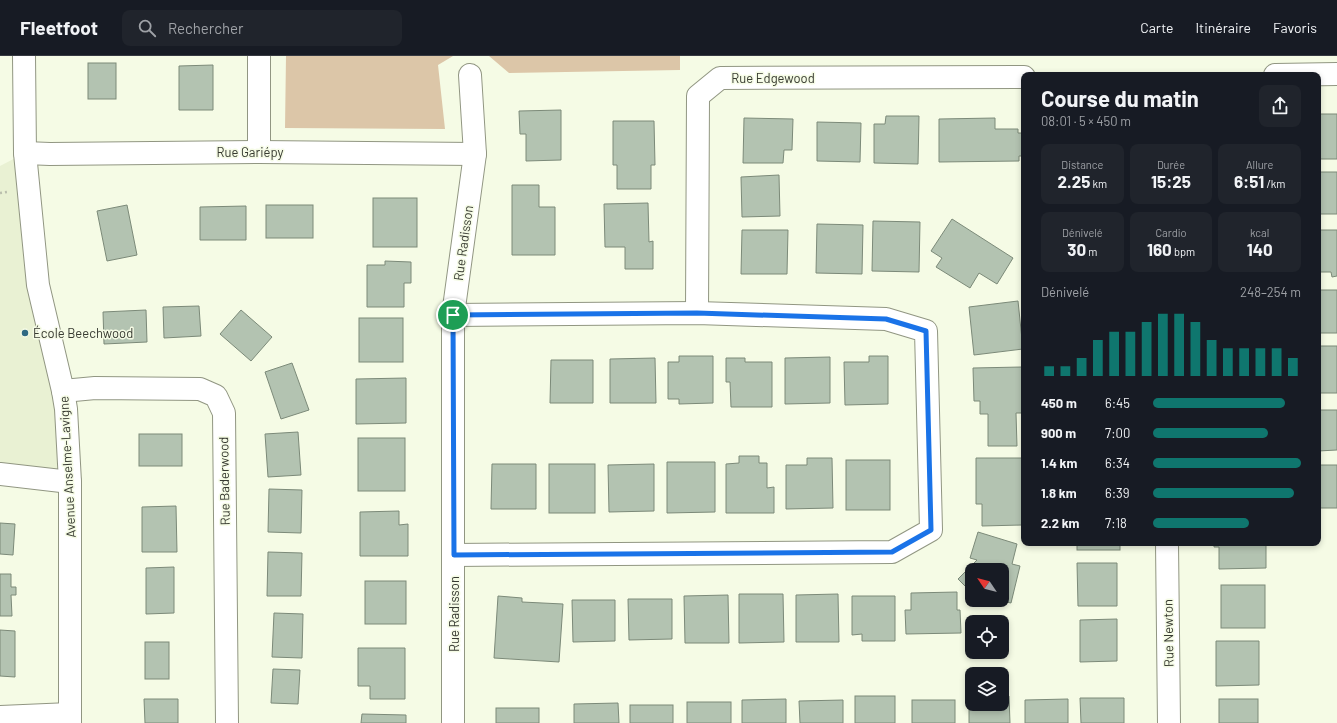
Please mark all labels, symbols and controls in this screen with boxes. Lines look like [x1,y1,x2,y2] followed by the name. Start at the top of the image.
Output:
[122,10,402,46] search box
[20,16,98,39] text: Fleetfoot
[136,17,158,39] icon: search
[168,19,243,37] text: Rechercher
[1140,19,1173,36] text: Carte
[1195,19,1251,36] text: Itinéraire
[1273,19,1317,36] text: Favoris
[731,70,815,86] street label: Rue Edgewood
[1041,85,1199,111] text: Course du matin
[1259,85,1301,127] button: share
[1041,113,1131,129] text: 08:01 · 5 × 450 m
[216,144,284,160] street label: Rue Gariépy
[1061,158,1103,171] text: Distance
[1157,158,1185,171] text: Durée
[1246,158,1273,171] text: Allure
[1058,171,1090,191] text: 2.25
[1151,171,1191,191] text: 15:25
[1234,171,1264,191] text: 6:51
[1090,177,1107,190] text: km
[1264,177,1285,190] text: /km
[450,204,476,282] street label: Rue Radisson
[1062,226,1103,239] text: Dénivelé
[1156,226,1186,239] text: Cardio
[1250,226,1269,239] text: kcal
[1067,239,1086,259] text: 30
[1147,239,1172,259] text: 160
[1247,239,1273,259] text: 140
[1086,245,1097,258] text: m
[1172,245,1195,258] text: bpm
[1041,284,1089,300] text: Dénivelé
[1240,284,1301,300] text: 248–254 m
[436,298,470,332] pin
[442,304,464,326] icon: arrive
[33,325,133,341] place label: École Beechwood
[20,328,30,338] marker: École Beechwood
[1041,395,1077,411] text: 450 m
[1105,395,1130,411] text: 6:45
[55,396,79,538] street label: Avenue Anselme-Lavigne
[1041,425,1076,441] text: 900 m
[1105,425,1130,441] text: 7:00
[215,437,233,525] street label: Rue Baderwood
[1041,455,1077,471] text: 1.4 km
[1105,455,1130,471] text: 6:34
[1041,485,1077,501] text: 1.8 km
[1105,485,1130,501] text: 6:39
[1041,515,1079,531] text: 2.2 km
[1105,515,1127,531] text: 7:18
[965,563,1009,607] north arrow
[965,563,1009,711] map controls
[446,576,462,652] street label: Rue Radisson
[1159,599,1177,667] street label: Rue Newton
[965,615,1009,659] button: locate
[965,667,1009,711] button: layers

